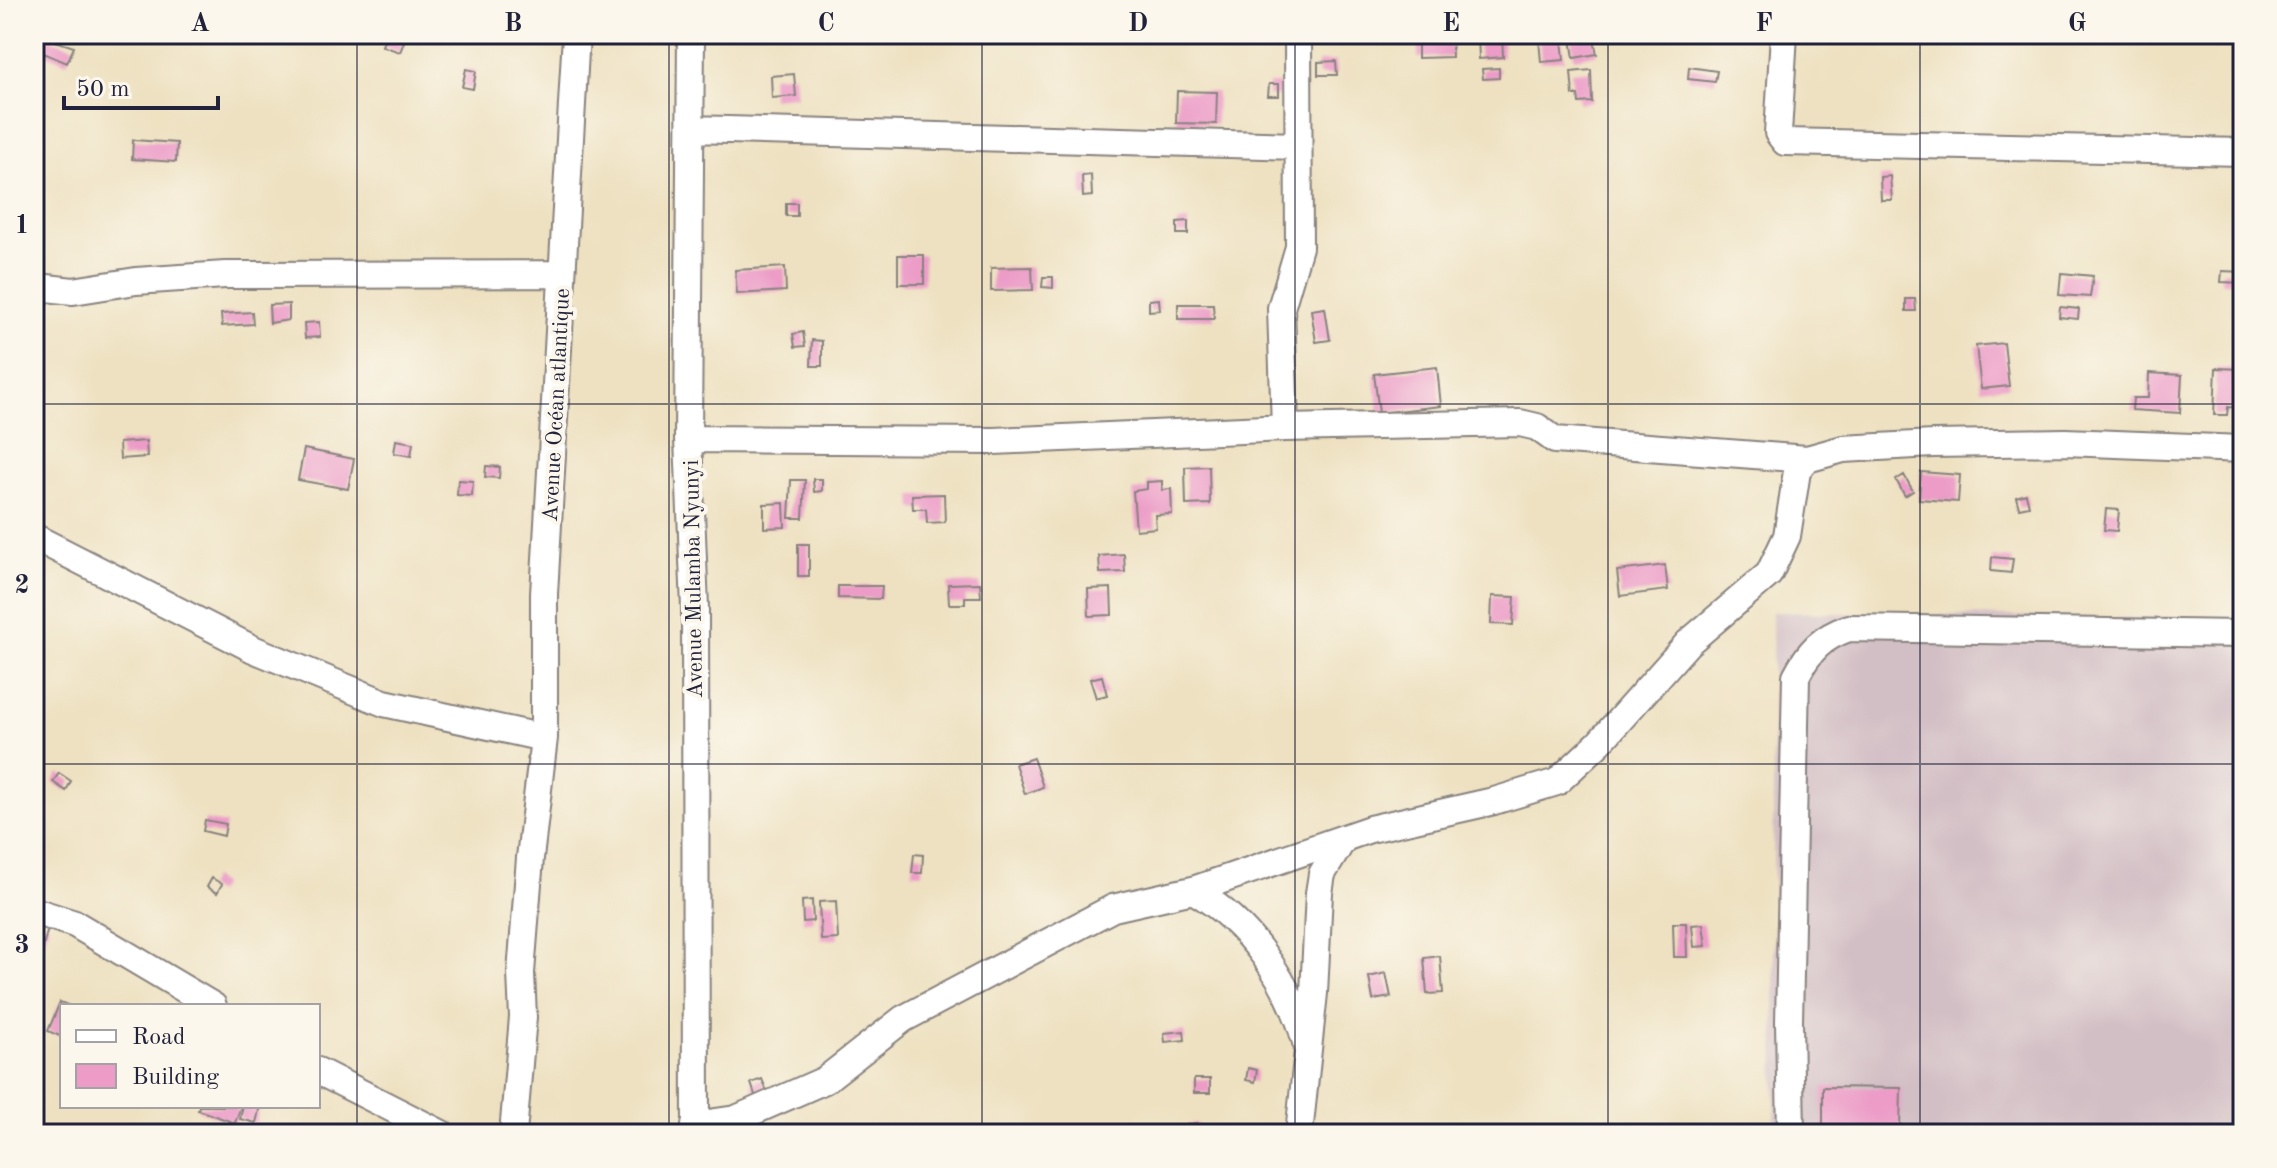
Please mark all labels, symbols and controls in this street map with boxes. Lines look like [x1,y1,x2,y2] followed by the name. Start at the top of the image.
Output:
[190,11,210,37] text: A
[504,11,522,37] text: B
[817,11,835,37] text: C
[1128,11,1148,37] text: D
[1442,11,1460,37] text: E
[1755,11,1773,37] text: F
[2068,11,2086,37] text: G
[64,60,218,110] scale bar
[76,78,130,102] text: 50 m
[14,213,30,239] text: 1
[540,288,574,522] street label: Avenue Océan atlantique
[681,459,707,698] street label: Avenue Mulamba Nyunyi
[14,573,30,599] text: 2
[14,933,30,959] text: 3
[60,1004,320,1108] legend
[132,1026,185,1050] text: Road
[132,1066,219,1090] text: Building

